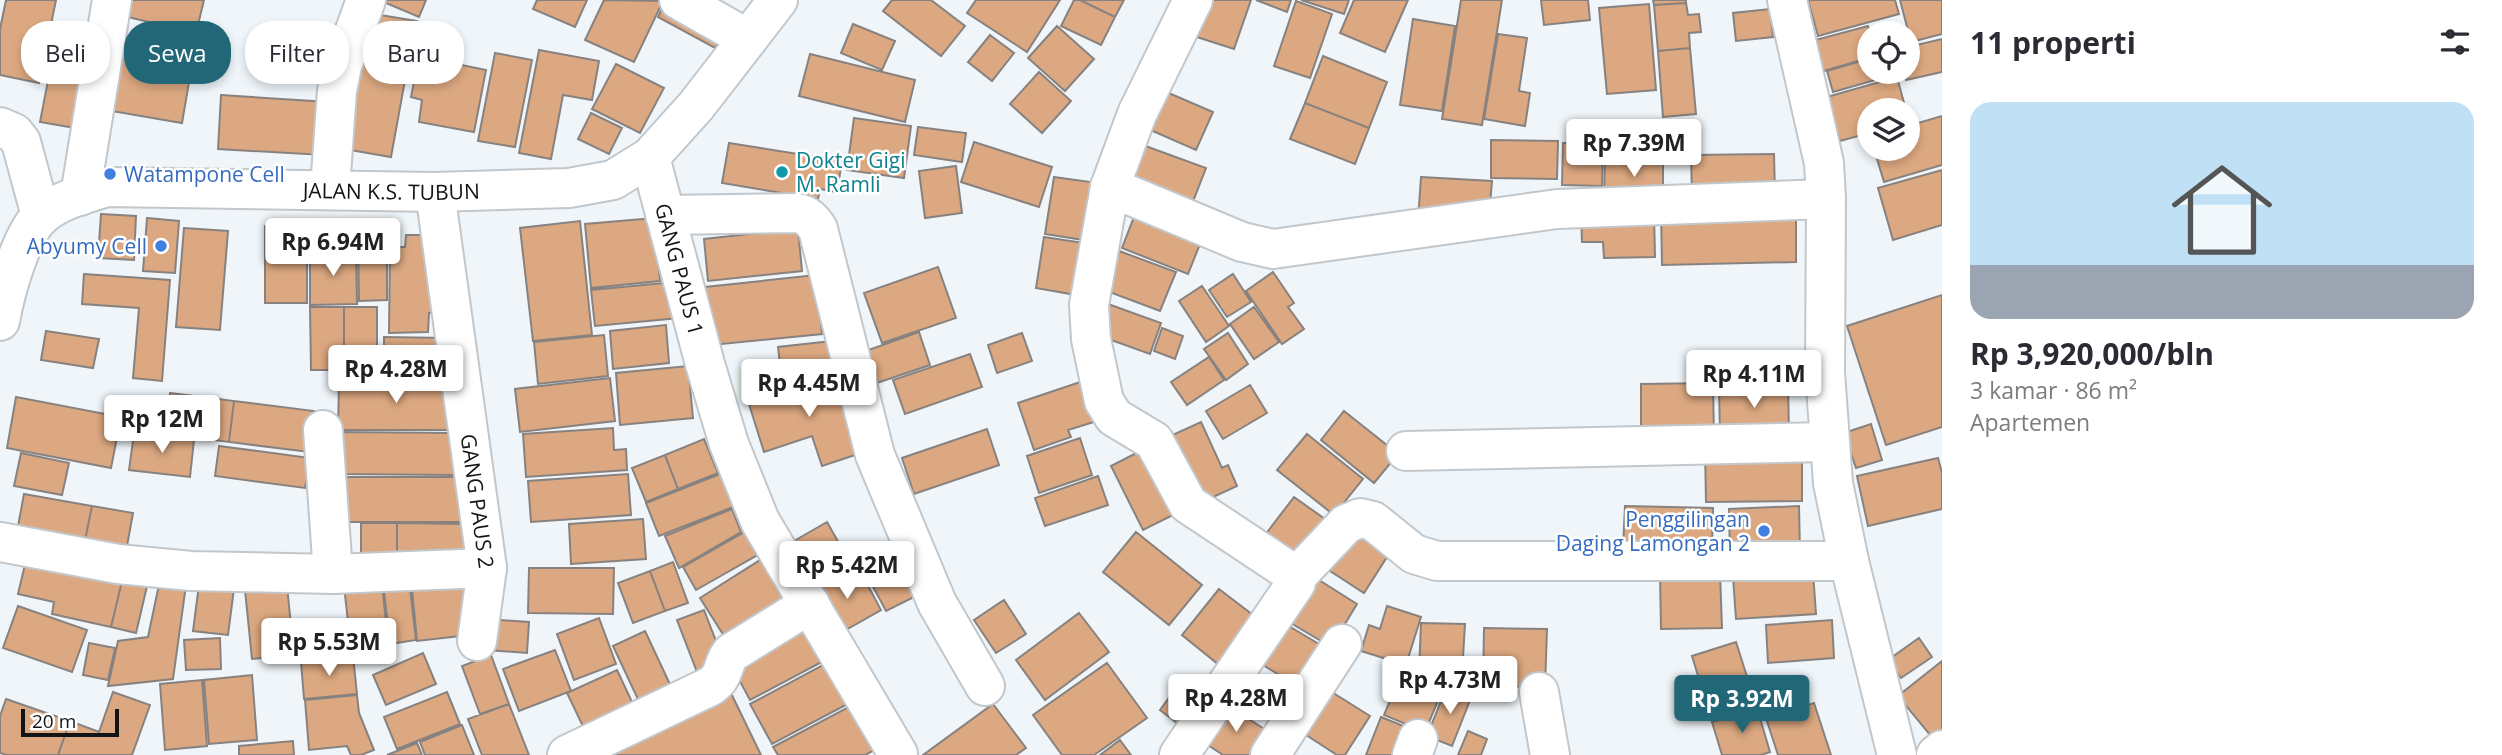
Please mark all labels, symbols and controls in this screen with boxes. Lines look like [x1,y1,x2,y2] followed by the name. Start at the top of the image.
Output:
[21,21,110,84] chip: Beli
[124,21,231,84] chip: Sewa
[245,21,349,84] chip: Filter
[363,21,464,84] chip: Baru
[1857,21,1920,161] map controls
[1857,21,1920,84] button: locate
[1970,22,2136,63] text: 11 properti
[2436,23,2474,61] icon: filters
[1857,98,1920,161] button: layers
[1562,120,1706,179] pin: Rp 7.39M
[1582,126,1686,158] text: Rp 7.39M
[796,146,906,198] place label: Dokter Gigi M. Ramli
[2159,147,2285,273] icon: home
[124,160,285,188] place label: Watampone Cell
[774,164,790,180] marker: Dokter Gigi M. Ramli
[102,166,118,182] marker: Watampone Cell
[301,176,480,206] street label: JALAN K.S. TUBUN
[649,200,711,338] street label: GANG PAUS 1
[261,218,405,278] pin: Rp 6.94M
[281,225,385,257] text: Rp 6.94M
[26,232,147,260] place label: Abyumy Cell
[153,238,169,254] marker: Abyumy Cell
[1970,333,2214,374] text: Rp 3,920,000/bln
[324,346,468,405] pin: Rp 4.28M
[1682,350,1826,410] pin: Rp 4.11M
[344,352,448,384] text: Rp 4.28M
[1702,357,1806,389] text: Rp 4.11M
[737,360,881,419] pin: Rp 4.45M
[757,366,861,398] text: Rp 4.45M
[1970,374,2137,406] text: 3 kamar · 86 m²
[105,396,219,455] pin: Rp 12M
[120,402,204,434] text: Rp 12M
[1970,406,2090,438] text: Apartemen
[455,432,501,570] street label: GANG PAUS 2
[1556,505,1750,557] place label: Penggilingan Daging Lamongan 2
[1756,523,1772,539] marker: Penggilingan Daging Lamongan 2
[775,542,919,601] pin: Rp 5.42M
[795,548,899,580] text: Rp 5.42M
[257,618,401,678] pin: Rp 5.53M
[277,625,381,657] text: Rp 5.53M
[1378,656,1522,716] pin: Rp 4.73M
[1398,663,1502,695] text: Rp 4.73M
[1164,674,1308,734] pin: Rp 4.28M
[1670,676,1814,735] pin: Rp 3.92M
[1184,681,1288,713] text: Rp 4.28M
[1690,682,1794,714] text: Rp 3.92M
[21,706,119,738] scale bar
[32,708,76,734] text: 20 m

